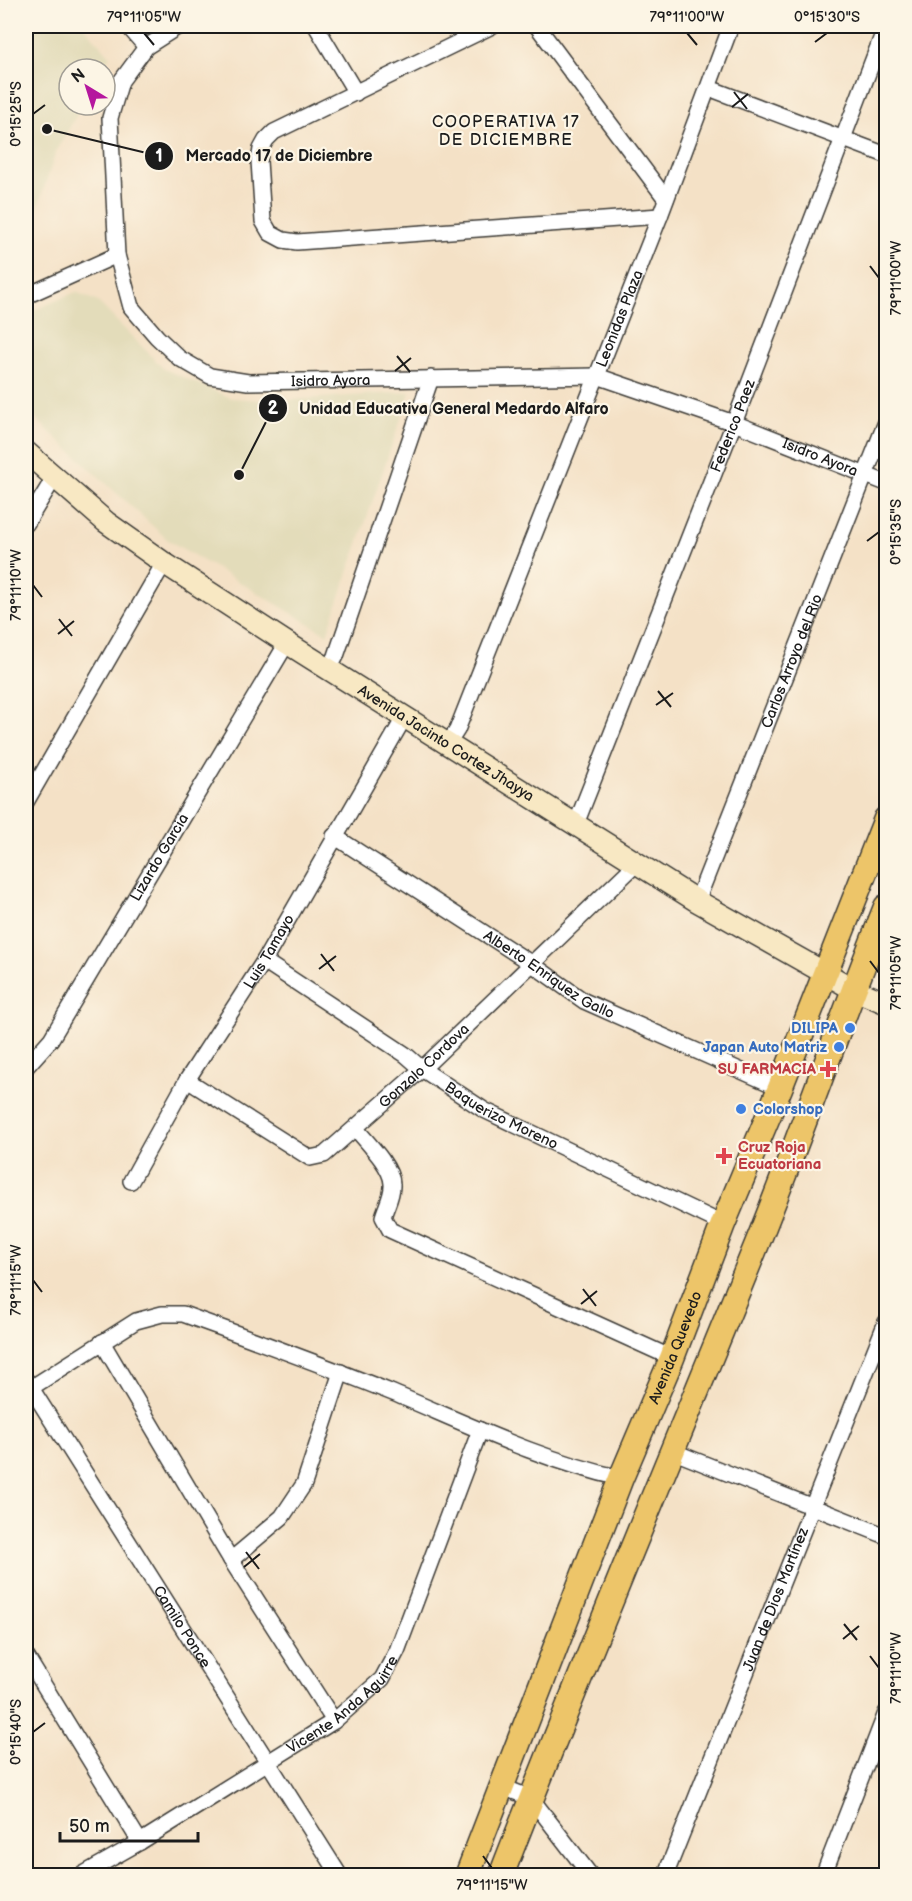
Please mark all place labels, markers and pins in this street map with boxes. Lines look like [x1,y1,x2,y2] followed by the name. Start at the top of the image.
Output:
[144,139,385,173] callout: Mercado 17 de Diciembre
[258,391,621,425] callout: Unidad Educativa General Medardo Alfaro
[791,1019,839,1038] place label: DILIPA
[843,1021,857,1035] marker: DILIPA
[703,1038,828,1057] place label: Japan Auto Matriz
[832,1040,846,1054] marker: Japan Auto Matriz
[718,1060,817,1079] place label: SU FARMACIA
[821,1062,835,1076] marker: SU FARMACIA
[753,1100,824,1119] place label: Colorshop
[734,1102,748,1116] marker: Colorshop
[738,1138,821,1174] place label: Cruz Roja Ecuatoriana
[715,1147,733,1165] marker: Cruz Roja Ecuatoriana

